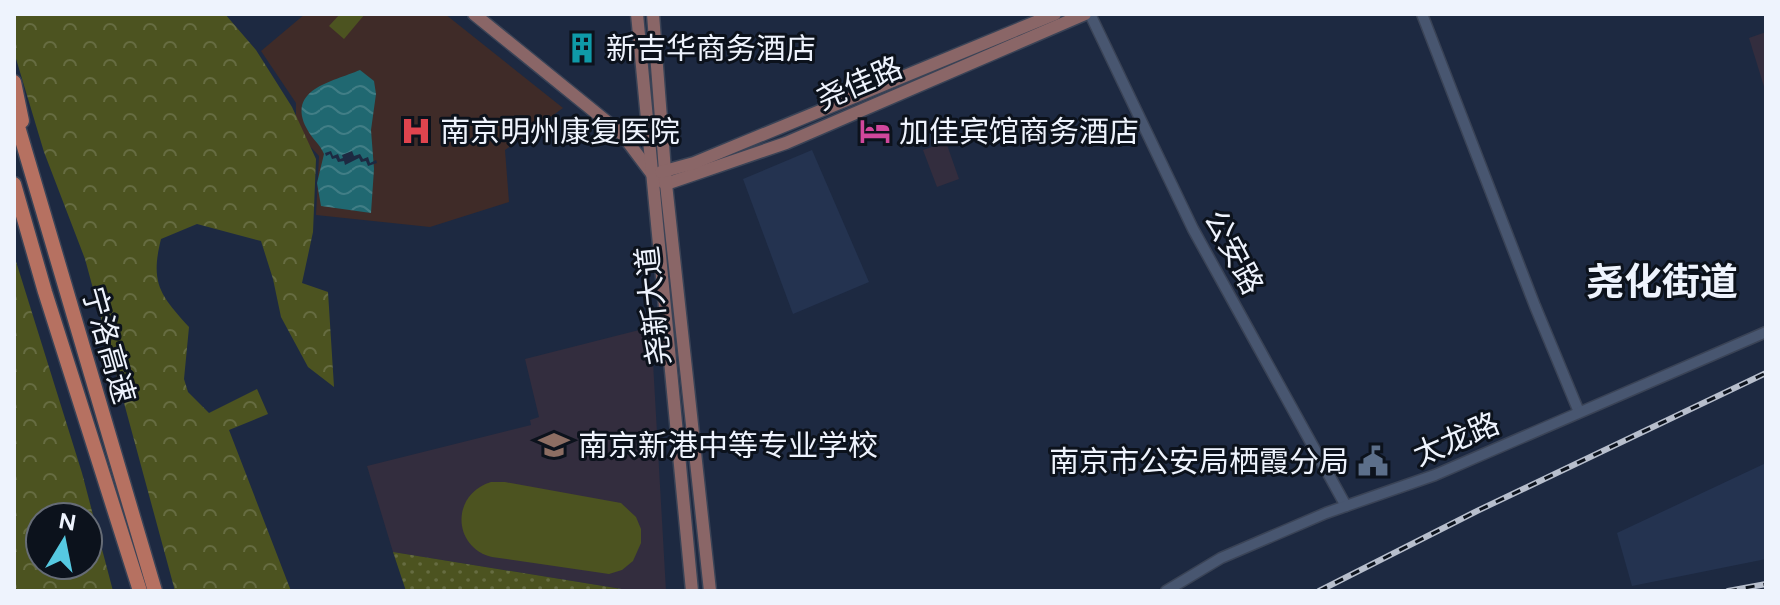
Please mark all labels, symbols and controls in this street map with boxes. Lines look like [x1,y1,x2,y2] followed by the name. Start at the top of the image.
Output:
[606,30,816,67] place label: 新吉华商务酒店
[565,31,599,65] building icon: 新吉华商务酒店
[810,48,908,118] street label: 尧佳路
[440,113,680,150] place label: 南京明州康复医院
[899,113,1139,150] place label: 加佳宾馆商务酒店
[399,114,433,148] hospital icon: 南京明州康复医院
[858,114,892,148] hotel icon: 加佳宾馆商务酒店
[1197,204,1271,300] street label: 公安路
[628,244,678,368] street label: 尧新大道
[1586,259,1738,305] district label: 尧化街道
[75,282,143,408] street label: 宁洛高速
[1407,404,1505,474] street label: 太龙路
[578,427,878,464] place label: 南京新港中等专业学校
[537,428,571,462] school or university icon: 南京新港中等专业学校
[1049,443,1349,480] place label: 南京市公安局栖霞分局
[1356,444,1390,478] public building icon: 南京市公安局栖霞分局
[24,501,104,581] north arrow
[57,507,78,537] text: N

